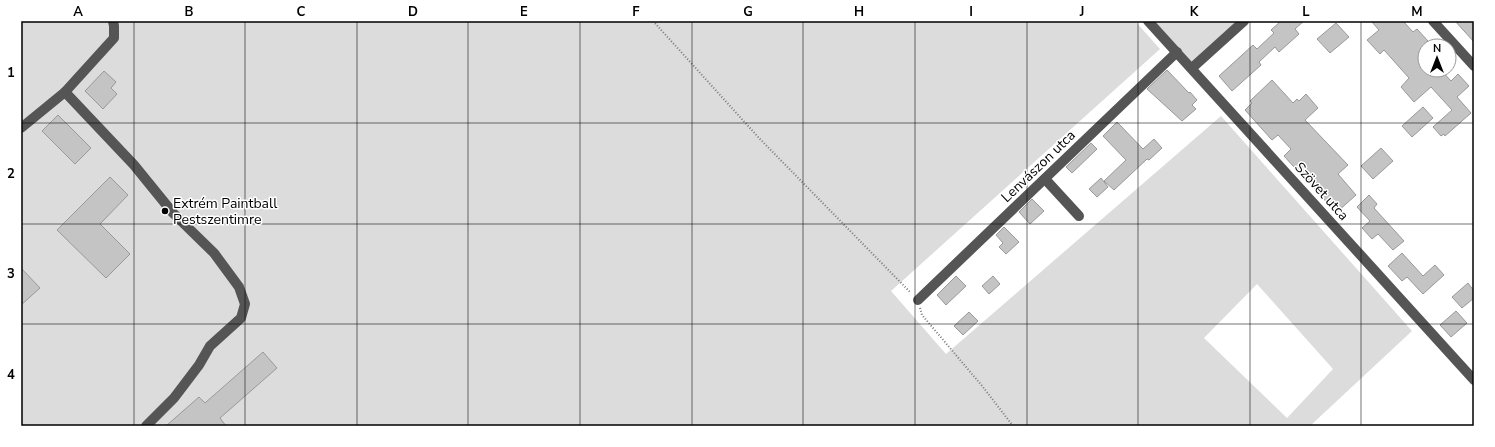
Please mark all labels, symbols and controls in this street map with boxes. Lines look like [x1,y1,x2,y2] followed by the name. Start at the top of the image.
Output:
[73,3,83,21] text: A
[185,3,194,21] text: B
[297,3,306,21] text: C
[408,3,418,21] text: D
[520,3,528,21] text: E
[632,3,640,21] text: F
[743,3,753,21] text: G
[854,3,864,21] text: H
[969,3,973,21] text: I
[1079,3,1084,21] text: J
[1190,3,1199,21] text: K
[1302,3,1310,21] text: L
[1411,3,1423,21] text: M
[1417,38,1457,78] north arrow
[1433,41,1441,56] text: N
[7,64,15,82] text: 1
[997,126,1080,207] street label: Lenvászon utca
[1290,158,1353,225] street label: Szövet utca
[7,165,15,183] text: 2
[173,194,278,229] place label: Extrém Paintball Pestszentimre
[160,206,170,216] marker: Extrém Paintball Pestszentimre
[7,265,15,283] text: 3
[7,366,15,384] text: 4

